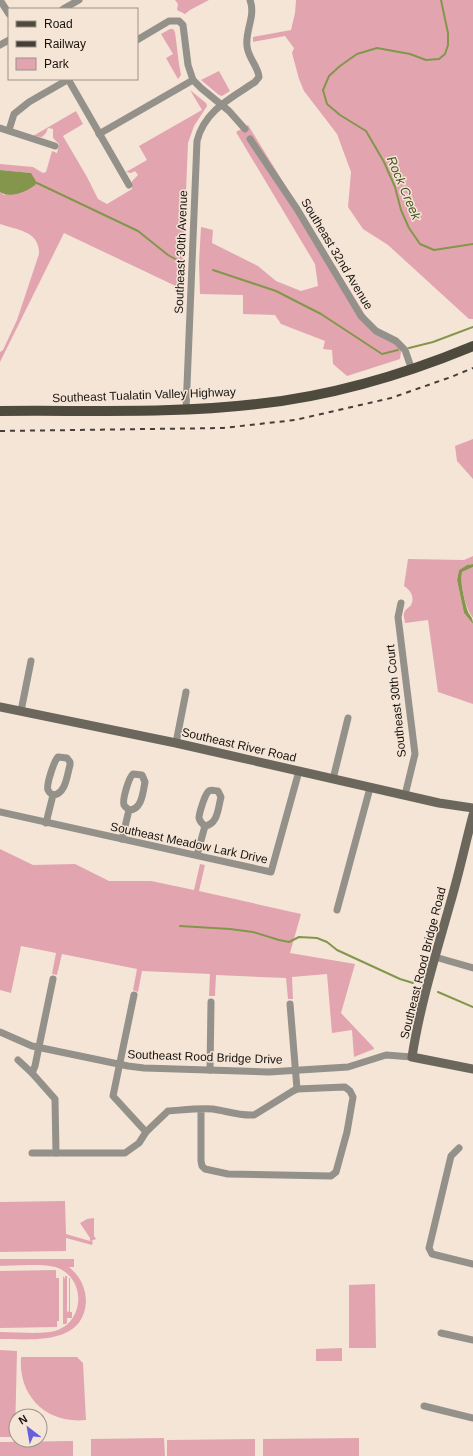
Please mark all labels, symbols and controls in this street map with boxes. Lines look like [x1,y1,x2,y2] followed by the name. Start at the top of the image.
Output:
[8,8,138,80] legend
[44,17,73,31] text: Road
[44,37,86,51] text: Railway
[44,57,70,71] text: Park
[384,154,425,224] water label: Rock Creek
[172,190,190,314] street label: Southeast 30th Avenue
[298,196,376,312] street label: Southeast 32nd Avenue
[52,385,236,405] street label: Southeast Tualatin Valley Highway
[383,643,409,758] street label: Southeast 30th Court
[180,725,298,765] street label: Southeast River Road
[109,819,269,867] street label: Southeast Meadow Lark Drive
[397,886,449,1040] street label: Southeast Rood Bridge Road
[127,1047,283,1067] street label: Southeast Rood Bridge Drive
[8,1408,48,1448] north arrow
[16,1412,29,1427] text: N

